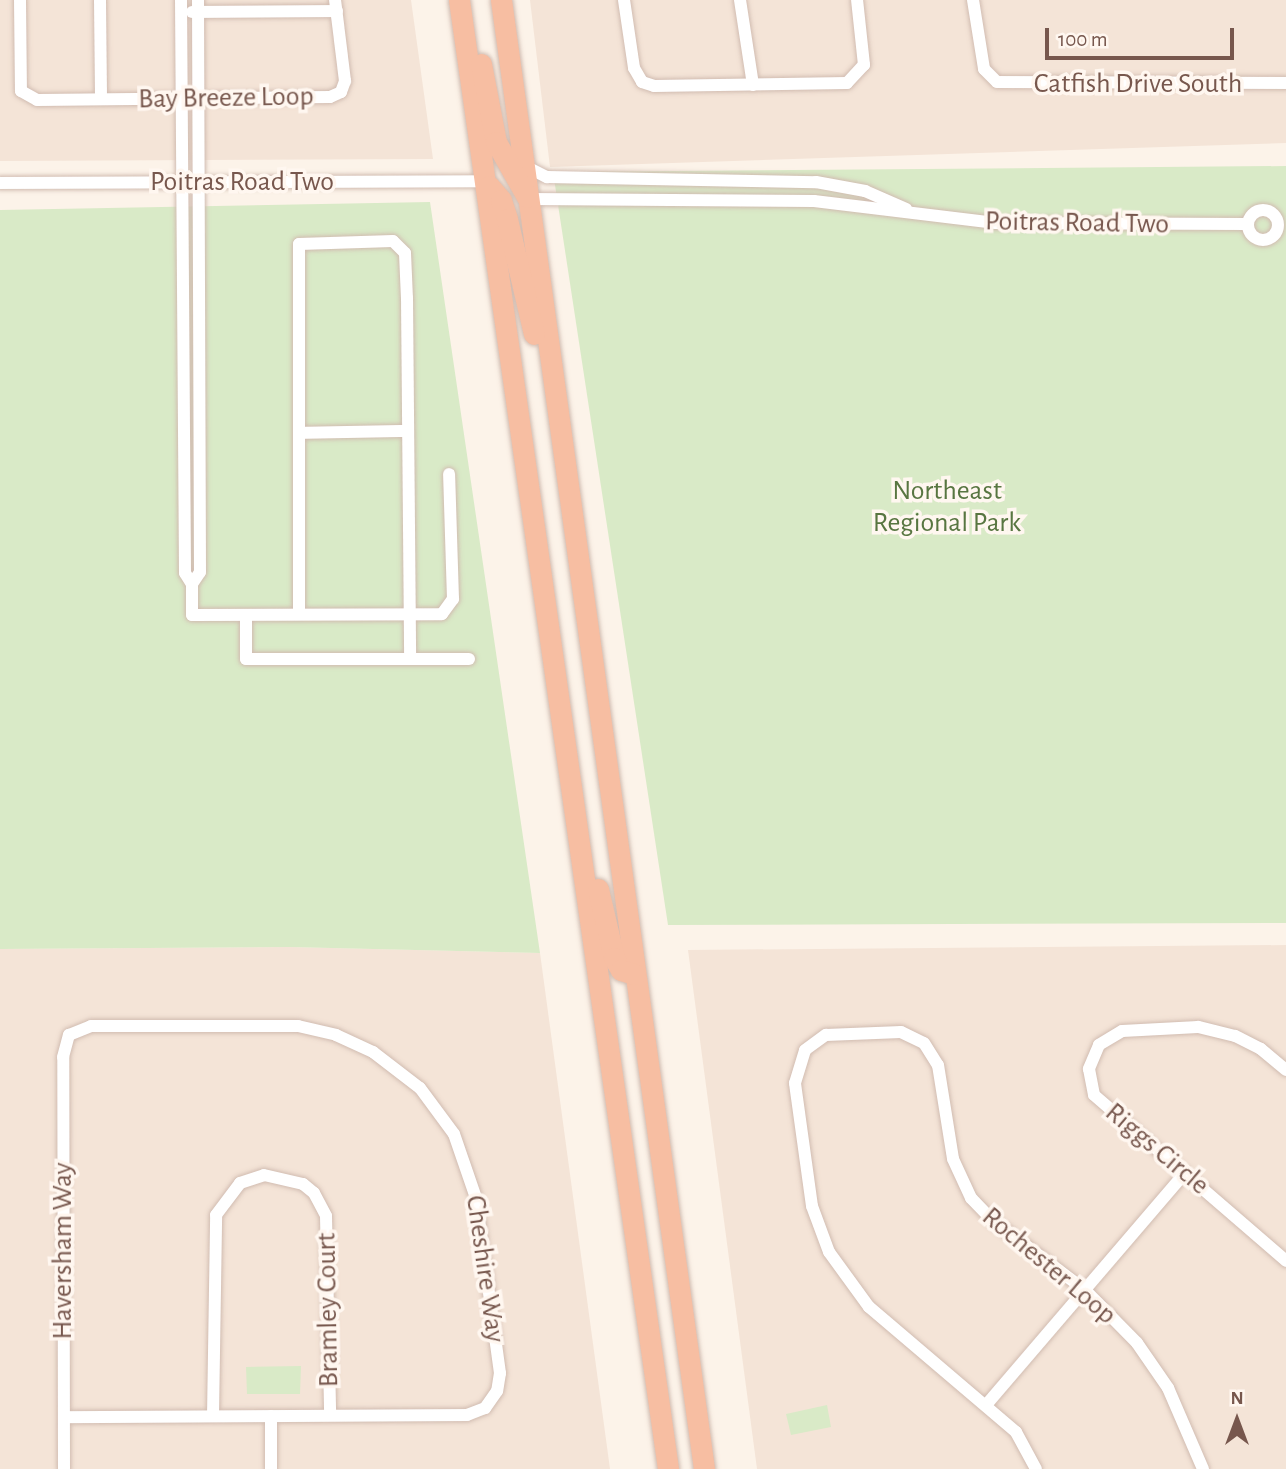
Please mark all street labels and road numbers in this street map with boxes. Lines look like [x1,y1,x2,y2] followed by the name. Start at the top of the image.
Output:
[1034,67,1242,101] street label: Catfish Drive South
[138,80,314,116] street label: Bay Breeze Loop
[150,165,334,199] street label: Poitras Road Two
[985,205,1169,241] street label: Poitras Road Two
[1098,1096,1216,1202] street label: Riggs Circle
[46,1162,80,1340] street label: Haversham Way
[458,1193,512,1345] street label: Cheshire Way
[975,1200,1123,1332] street label: Rochester Loop
[310,1232,346,1388] street label: Bramley Court

